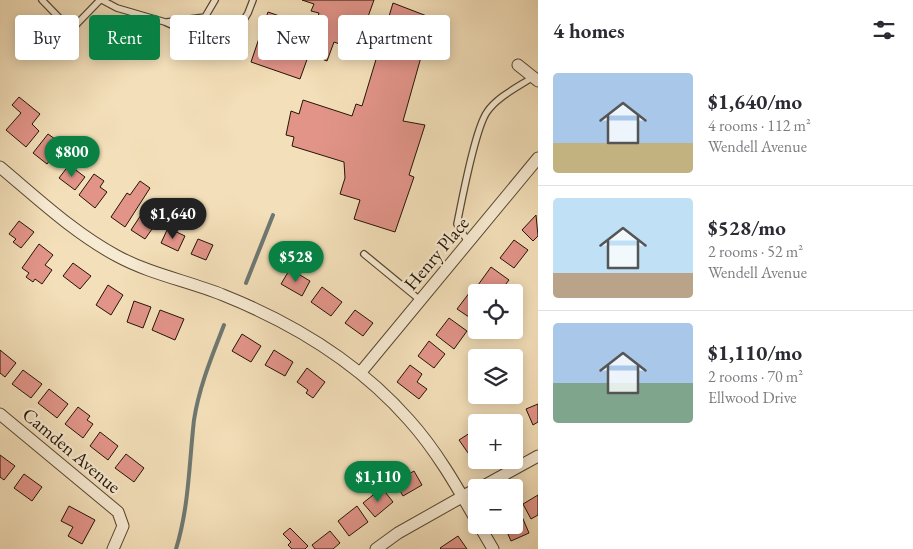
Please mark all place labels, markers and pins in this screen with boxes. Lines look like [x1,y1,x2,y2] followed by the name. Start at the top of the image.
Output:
[42,136,102,178] pin: $800
[132,198,214,240] pin: $1,640
[266,240,326,283] pin: $528
[337,460,419,503] pin: $1,110

